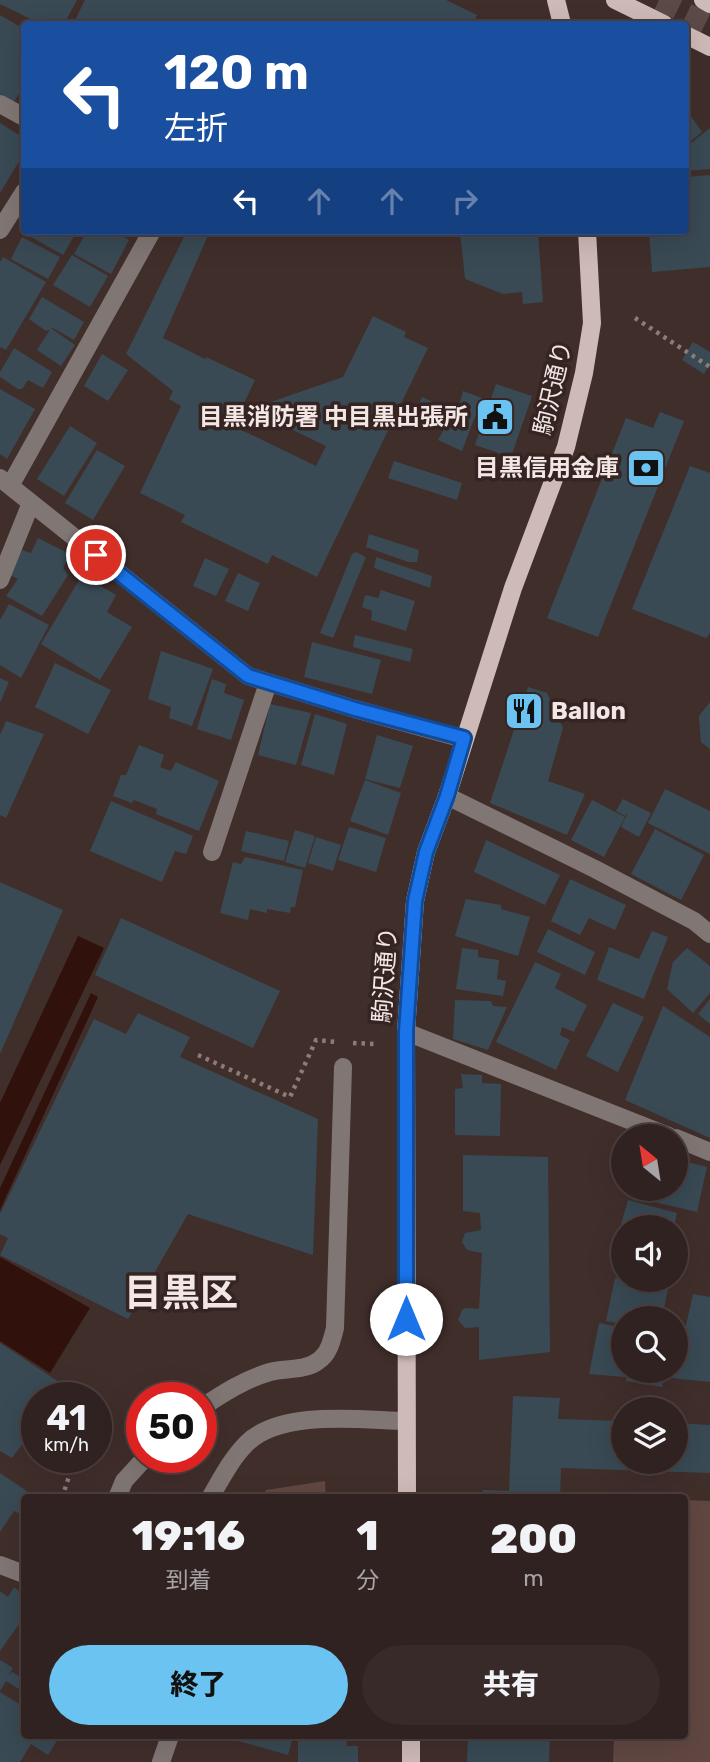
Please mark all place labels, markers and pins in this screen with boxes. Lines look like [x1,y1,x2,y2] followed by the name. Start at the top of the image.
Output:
[474,396,516,438] public building icon: 目黒消防署 中目黒出張所
[199,403,468,431] place label: 目黒消防署 中目黒出張所
[625,447,667,489] bank icon: 目黒信用金庫
[475,454,619,482] place label: 目黒信用金庫
[66,525,126,585] pin
[503,690,545,732] restaurant icon: Ballon
[551,697,626,725] place label: Ballon

